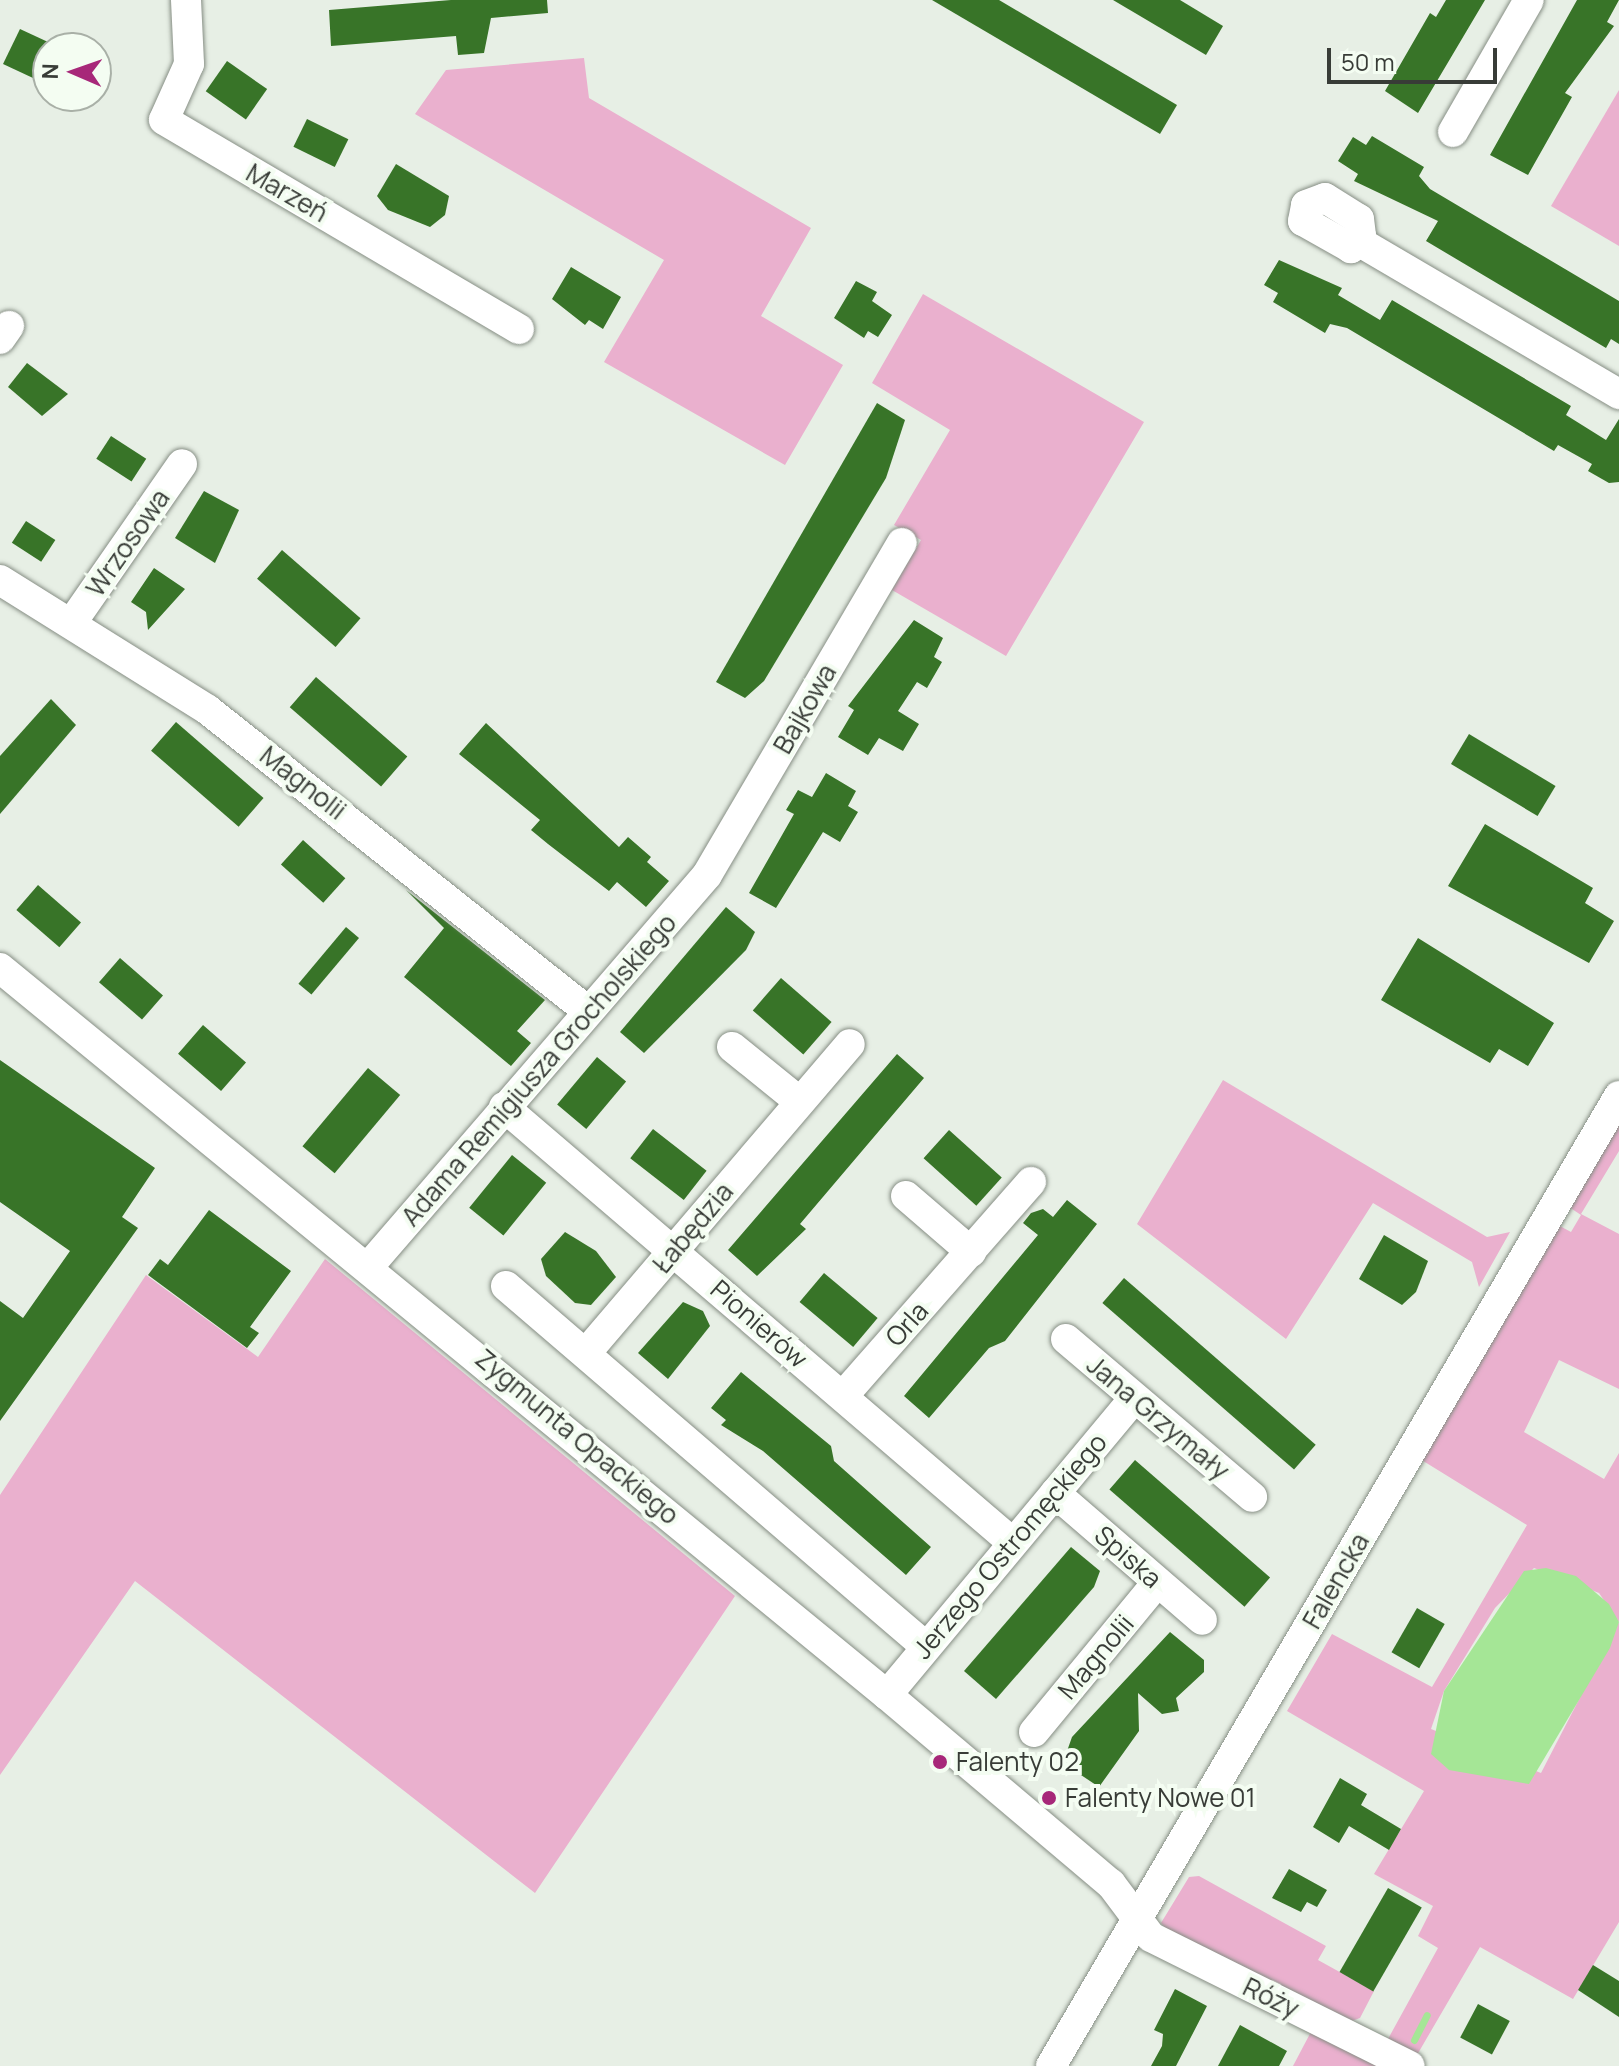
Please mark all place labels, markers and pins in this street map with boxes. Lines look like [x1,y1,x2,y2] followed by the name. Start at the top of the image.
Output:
[956,1746,1079,1778] place label: Falenty 02
[931,1753,949,1771] marker: Falenty 02
[1065,1782,1256,1814] place label: Falenty Nowe 01
[1040,1789,1058,1807] marker: Falenty Nowe 01

